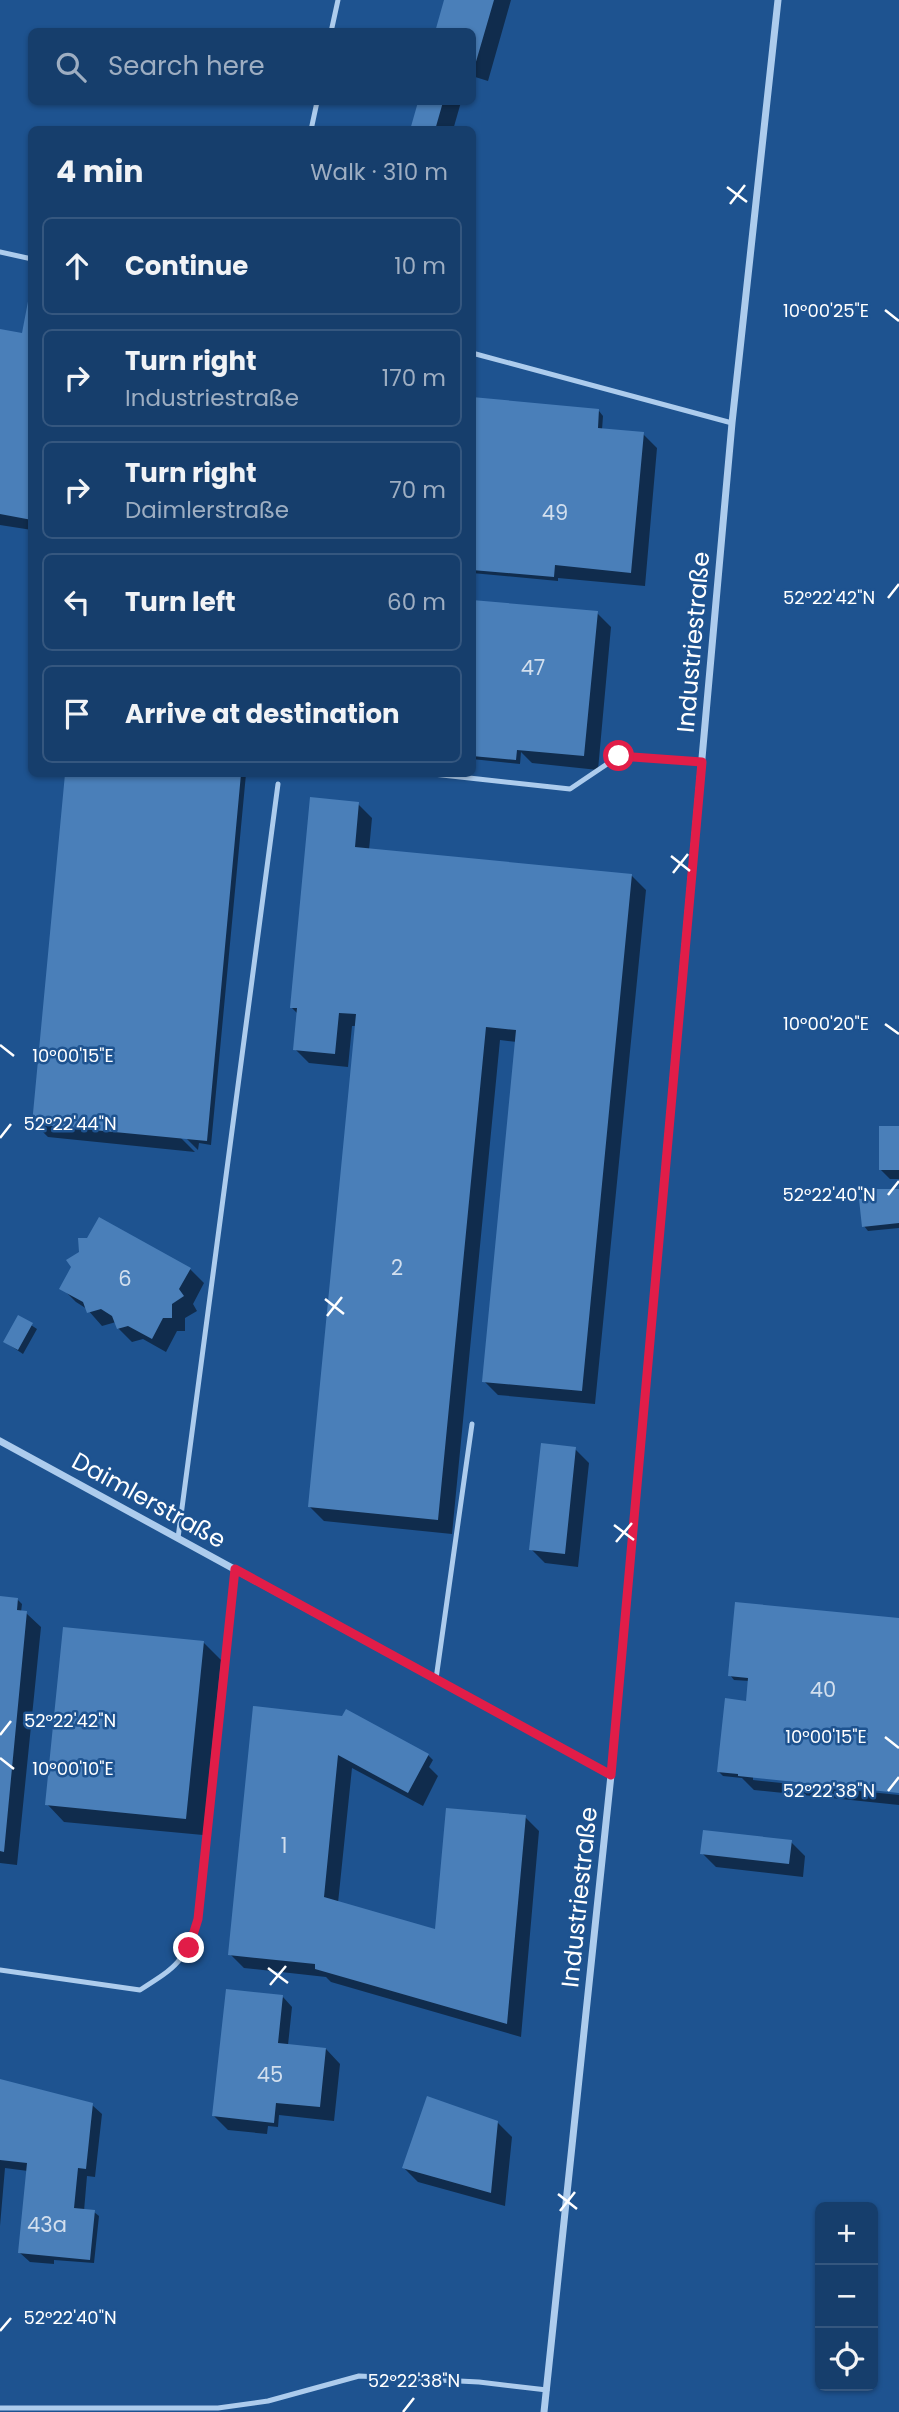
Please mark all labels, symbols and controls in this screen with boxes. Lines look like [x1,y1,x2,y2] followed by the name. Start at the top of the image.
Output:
[28,28,476,105] search box
[52,48,90,86] icon: search
[108,48,265,84] text: Search here
[56,150,144,193] text: 4 min
[310,156,448,188] text: Walk · 310 m
[58,247,96,285] icon: ahead
[125,248,248,284] text: Continue
[394,250,446,282] text: 10 m
[783,298,869,323] text: 10°00'25"E
[125,343,257,379] text: Turn right
[58,359,96,397] icon: right
[382,362,446,394] text: 170 m
[125,382,299,414] text: Industriestraße
[125,455,257,491] text: Turn right
[58,471,96,509] icon: right
[389,474,446,506] text: 70 m
[125,494,289,526] text: Daimlerstraße
[542,498,568,527] house number: 49
[669,550,717,734] street label: Industriestraße
[58,583,96,621] icon: left
[125,584,236,620] text: Turn left
[783,585,875,610] text: 52°22'42"N
[387,586,446,618] text: 60 m
[521,653,545,682] house number: 47
[58,695,96,733] icon: arrive
[125,696,400,732] text: Arrive at destination
[603,740,634,771] route start
[783,1011,869,1036] text: 10°00'20"E
[32,1043,114,1068] text: 10°00'15"E
[23,1111,117,1136] text: 52°22'44"N
[782,1182,876,1207] text: 52°22'40"N
[391,1253,403,1282] house number: 2
[118,1264,132,1293] house number: 6
[66,1444,232,1556] street label: Daimlerstraße
[810,1675,836,1704] house number: 40
[24,1708,116,1733] text: 52°22'42"N
[785,1724,867,1749] text: 10°00'15"E
[32,1756,114,1781] text: 10°00'10"E
[783,1778,875,1803] text: 52°22'38"N
[553,1805,605,1989] street label: Industriestraße
[281,1831,287,1860] house number: 1
[173,1932,204,1963] route end
[257,2060,283,2089] house number: 45
[815,2202,878,2391] map controls
[815,2202,878,2265] button: +
[27,2210,67,2239] house number: 43a
[815,2265,878,2328] button: −
[23,2305,117,2330] text: 52°22'40"N
[815,2328,878,2391] button: locate
[368,2368,460,2393] text: 52°22'38"N

